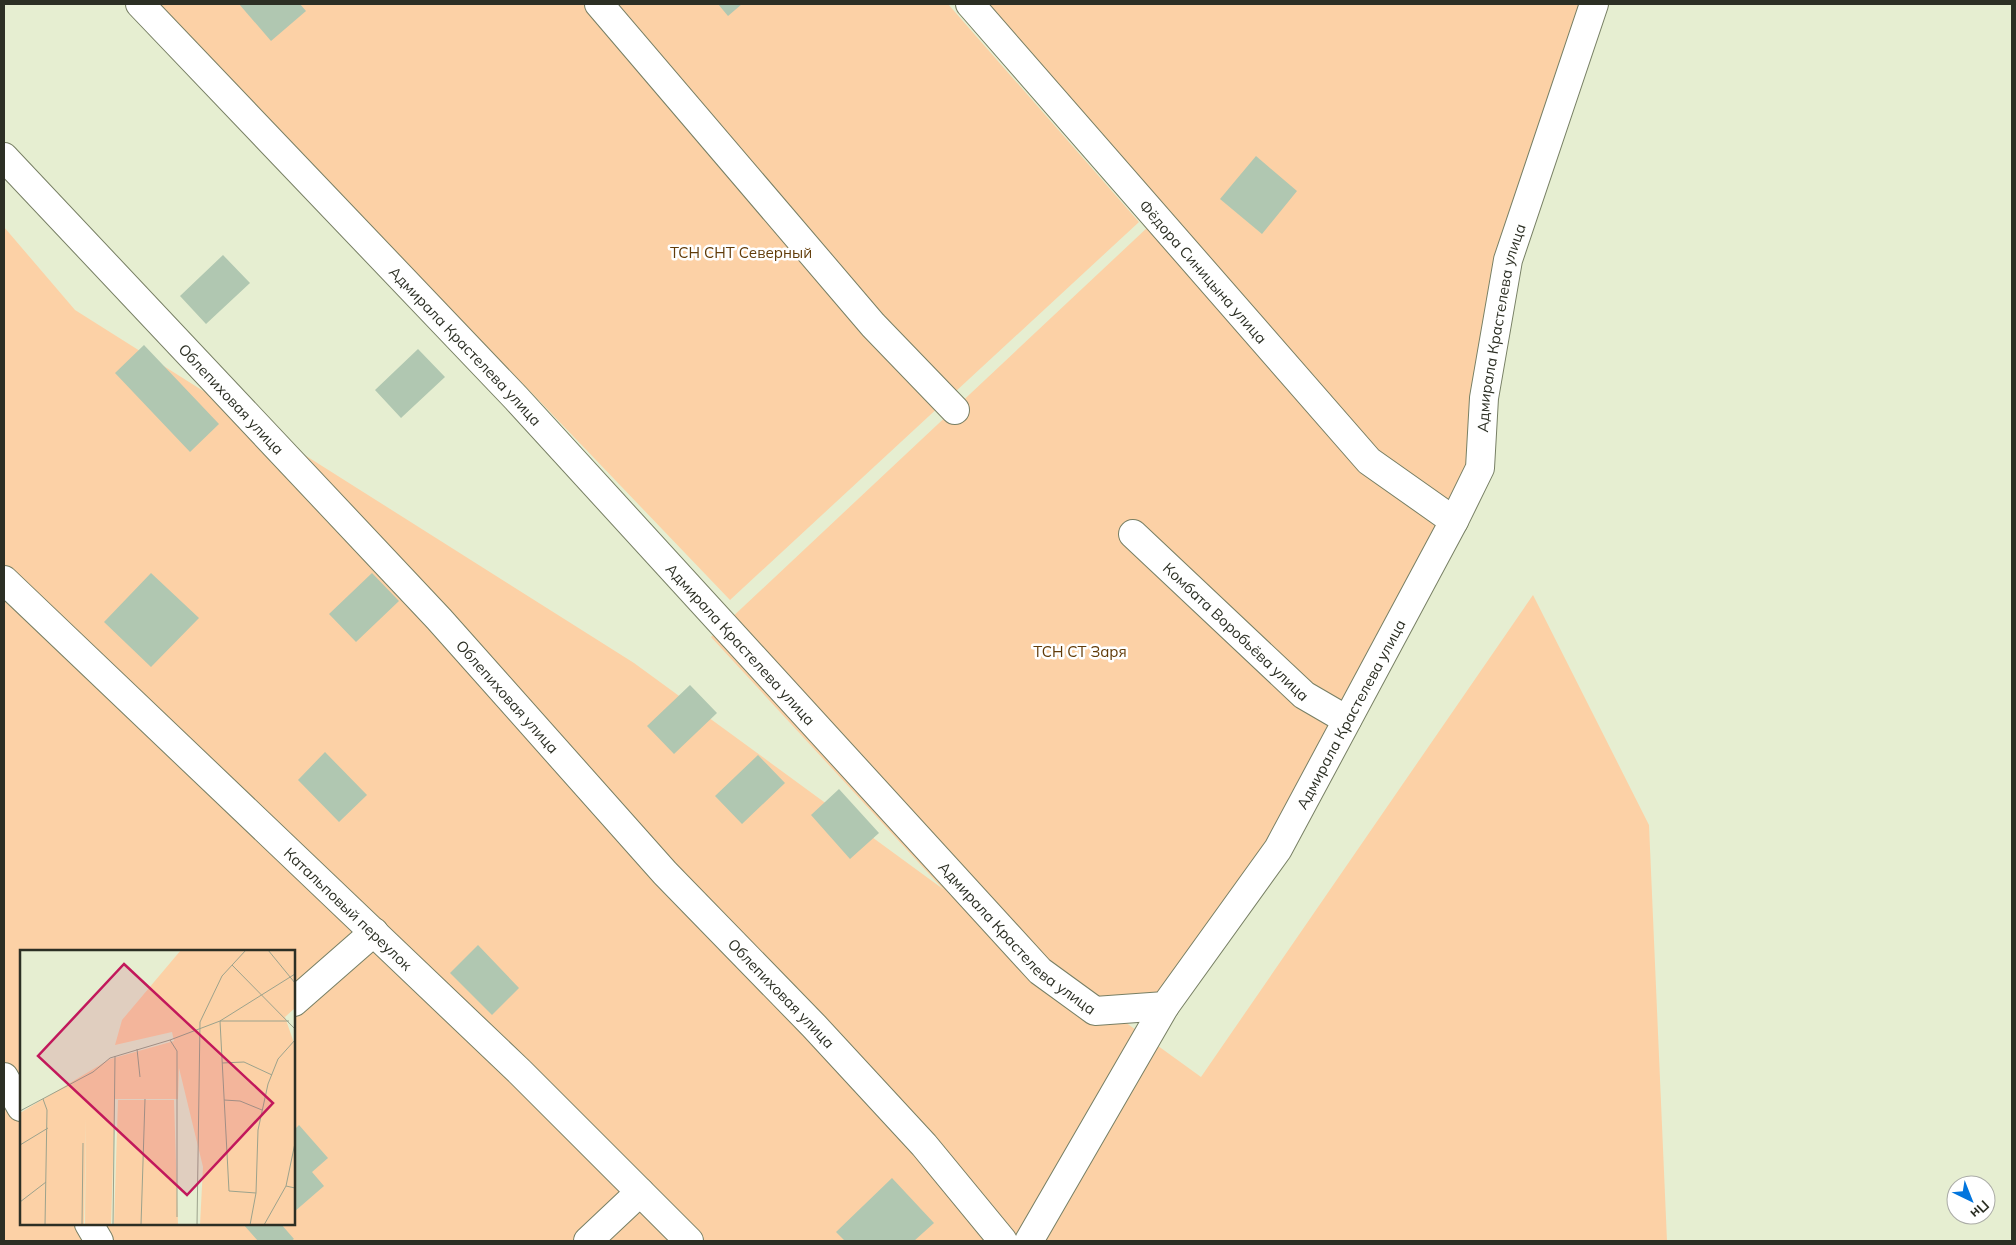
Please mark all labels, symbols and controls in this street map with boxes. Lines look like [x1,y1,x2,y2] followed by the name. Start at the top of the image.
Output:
[1136,196,1271,347] street label: Фёдора Синицына улица
[1473,221,1529,433] street label: Адмирала Крастелева улица
[670,243,812,262] park label: ТСН СНТ Северный
[386,262,546,429] street label: Адмирала Крастелева улица
[175,339,288,458] street label: Облепиховая улица
[1159,558,1313,705] street label: Комбата Воробьёва улица
[662,559,820,729] street label: Адмирала Крастелева улица
[1292,616,1409,812] street label: Адмирала Крастелева улица
[452,636,563,757] street label: Облепиховая улица
[1033,642,1127,661] park label: ТСН СТ Заря
[280,843,417,975] street label: Катальповый переулок
[935,857,1100,1018] street label: Адмирала Крастелева улица
[724,934,839,1052] street label: Облепиховая улица
[20,950,295,1225] inset map
[1946,1175,1996,1225] north arrow
[1967,1196,1993,1223] text: Пн

